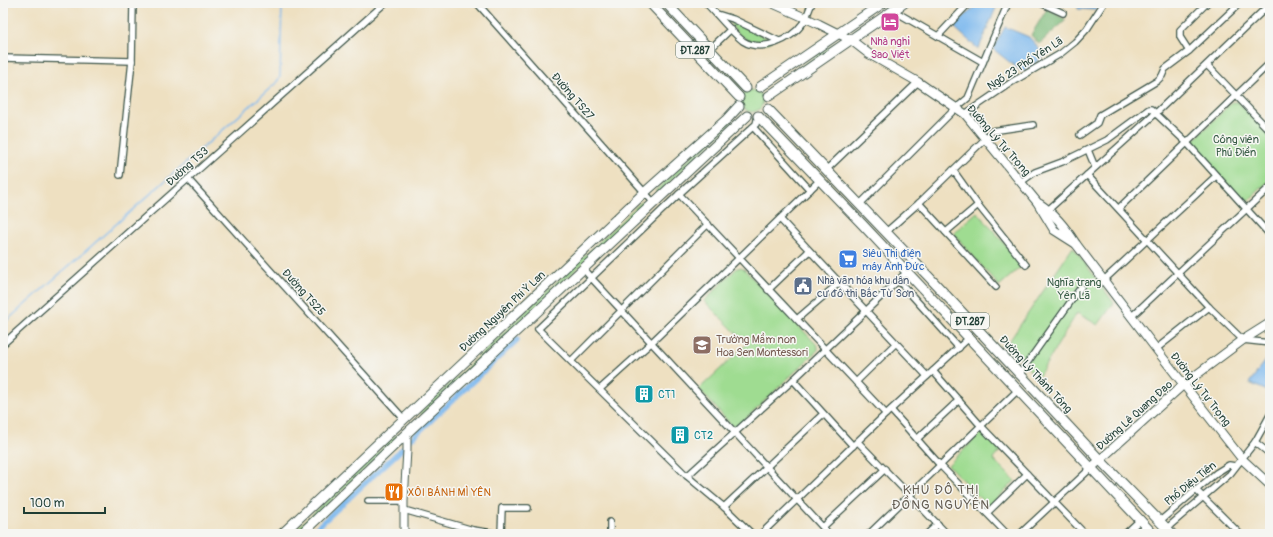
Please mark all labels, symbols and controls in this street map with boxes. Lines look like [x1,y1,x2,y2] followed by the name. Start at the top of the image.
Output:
[879,11,901,33] hotel icon: Nhà nghỉ Sao Việt
[985,34,1066,93] street label: Ngõ 23 Phố Yên Lã
[870,35,910,61] place label: Nhà nghỉ Sao Việt
[676,42,714,58] road number: ĐT.287
[549,70,597,123] street label: Đường TS27
[964,102,1033,179] street label: Đường Lý Tự Trọng
[1213,133,1259,159] park label: Công viên Phú Điền
[164,144,211,189] street label: Đường TS3
[862,247,925,273] place label: Siêu Thị điện máy Anh Đức
[837,248,859,270] supermarket icon: Siêu Thị điện máy Anh Đức
[279,266,328,318] street label: Đường TS25
[457,268,548,355] street label: Đường Nguyên Phi Ỷ Lan
[817,274,914,300] place label: Nhà văn hóa khu dân cư đô thị Bắc Từ Sơn
[792,275,814,297] public building icon: Nhà văn hóa khu dân cư đô thị Bắc Từ Sơn
[1047,276,1102,302] park label: Nghĩa trang Yên Lã
[951,313,989,329] road number: ĐT.287
[716,332,808,359] place label: Trường Mầm non Hoa Sen Montessori
[997,333,1075,416] street label: Đường Lý Thánh Tông
[691,334,713,356] school or university icon: Trường Mầm non Hoa Sen Montessori
[1168,350,1234,429] street label: Đường Lý Tự Trọng
[1094,378,1175,453] street label: Đường Lê Quang Đạo
[633,383,655,405] building icon: CT1
[658,388,675,401] place label: CT1
[669,424,691,446] building icon: CT2
[694,429,713,442] place label: CT2
[1162,459,1219,508] street label: Phố Diệu Tiên
[383,481,405,503] restaurant icon: XÔI BÁNH MÌ YÊN
[892,482,990,513] district label: KHU ĐÔ THỊ ĐỒNG NGUYÊN
[408,485,491,499] place label: XÔI BÁNH MÌ YÊN
[24,489,105,515] scale bar
[30,496,65,511] text: 100 m

